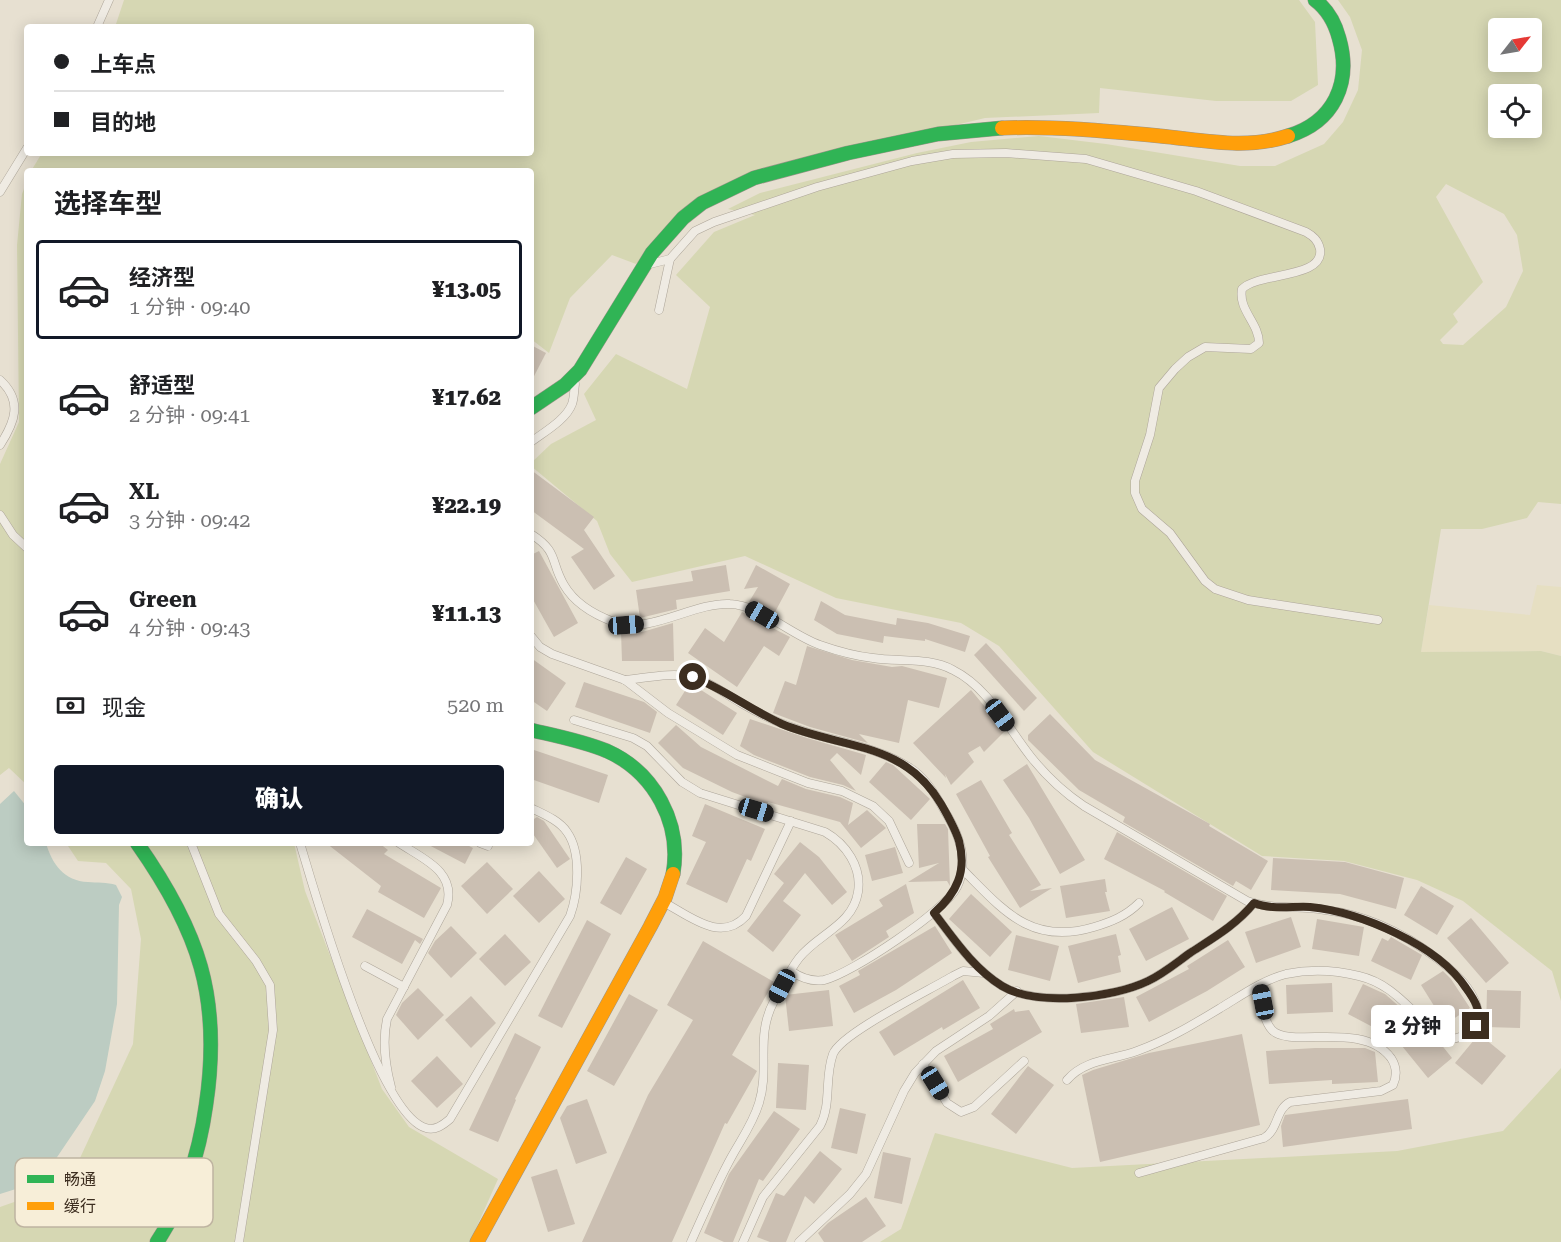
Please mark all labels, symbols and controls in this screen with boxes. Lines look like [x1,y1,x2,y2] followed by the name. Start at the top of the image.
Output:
[1488,18,1542,72] north arrow
[1488,18,1542,138] map controls
[90,52,156,77] text: 上车点
[1488,84,1542,138] button: locate
[90,110,156,135] text: 目的地
[54,188,162,220] text: 选择车型
[57,263,111,317] icon: car
[129,265,195,290] text: 经济型
[432,277,501,302] text: ¥13.05
[129,295,250,319] text: 1 分钟 · 09:40
[57,371,111,425] icon: car
[129,373,195,398] text: 舒适型
[432,385,501,410] text: ¥17.62
[129,403,250,427] text: 2 分钟 · 09:41
[57,479,111,533] icon: car
[129,479,159,504] text: XL
[432,493,501,518] text: ¥22.19
[129,508,250,532] text: 3 分钟 · 09:42
[57,587,111,641] icon: car
[129,587,197,612] text: Green
[742,598,782,632] car
[432,601,501,626] text: ¥11.13
[607,615,645,635] car
[129,616,250,640] text: 4 分钟 · 09:43
[679,663,706,690] route start
[54,689,87,722] icon: cash
[447,693,504,717] text: 520 m
[102,695,146,720] text: 现金
[982,695,1018,735] car
[54,765,504,834] button: 确认
[736,796,776,824] car
[766,966,798,1006] car
[1251,983,1275,1021] car
[1371,1005,1455,1047] callout: 2 分钟
[1462,1012,1489,1039] route end
[1385,1014,1441,1038] text: 2 分钟
[918,1063,952,1103] car
[15,1158,213,1227] legend
[64,1170,96,1189] text: 畅通
[64,1197,96,1216] text: 缓行

